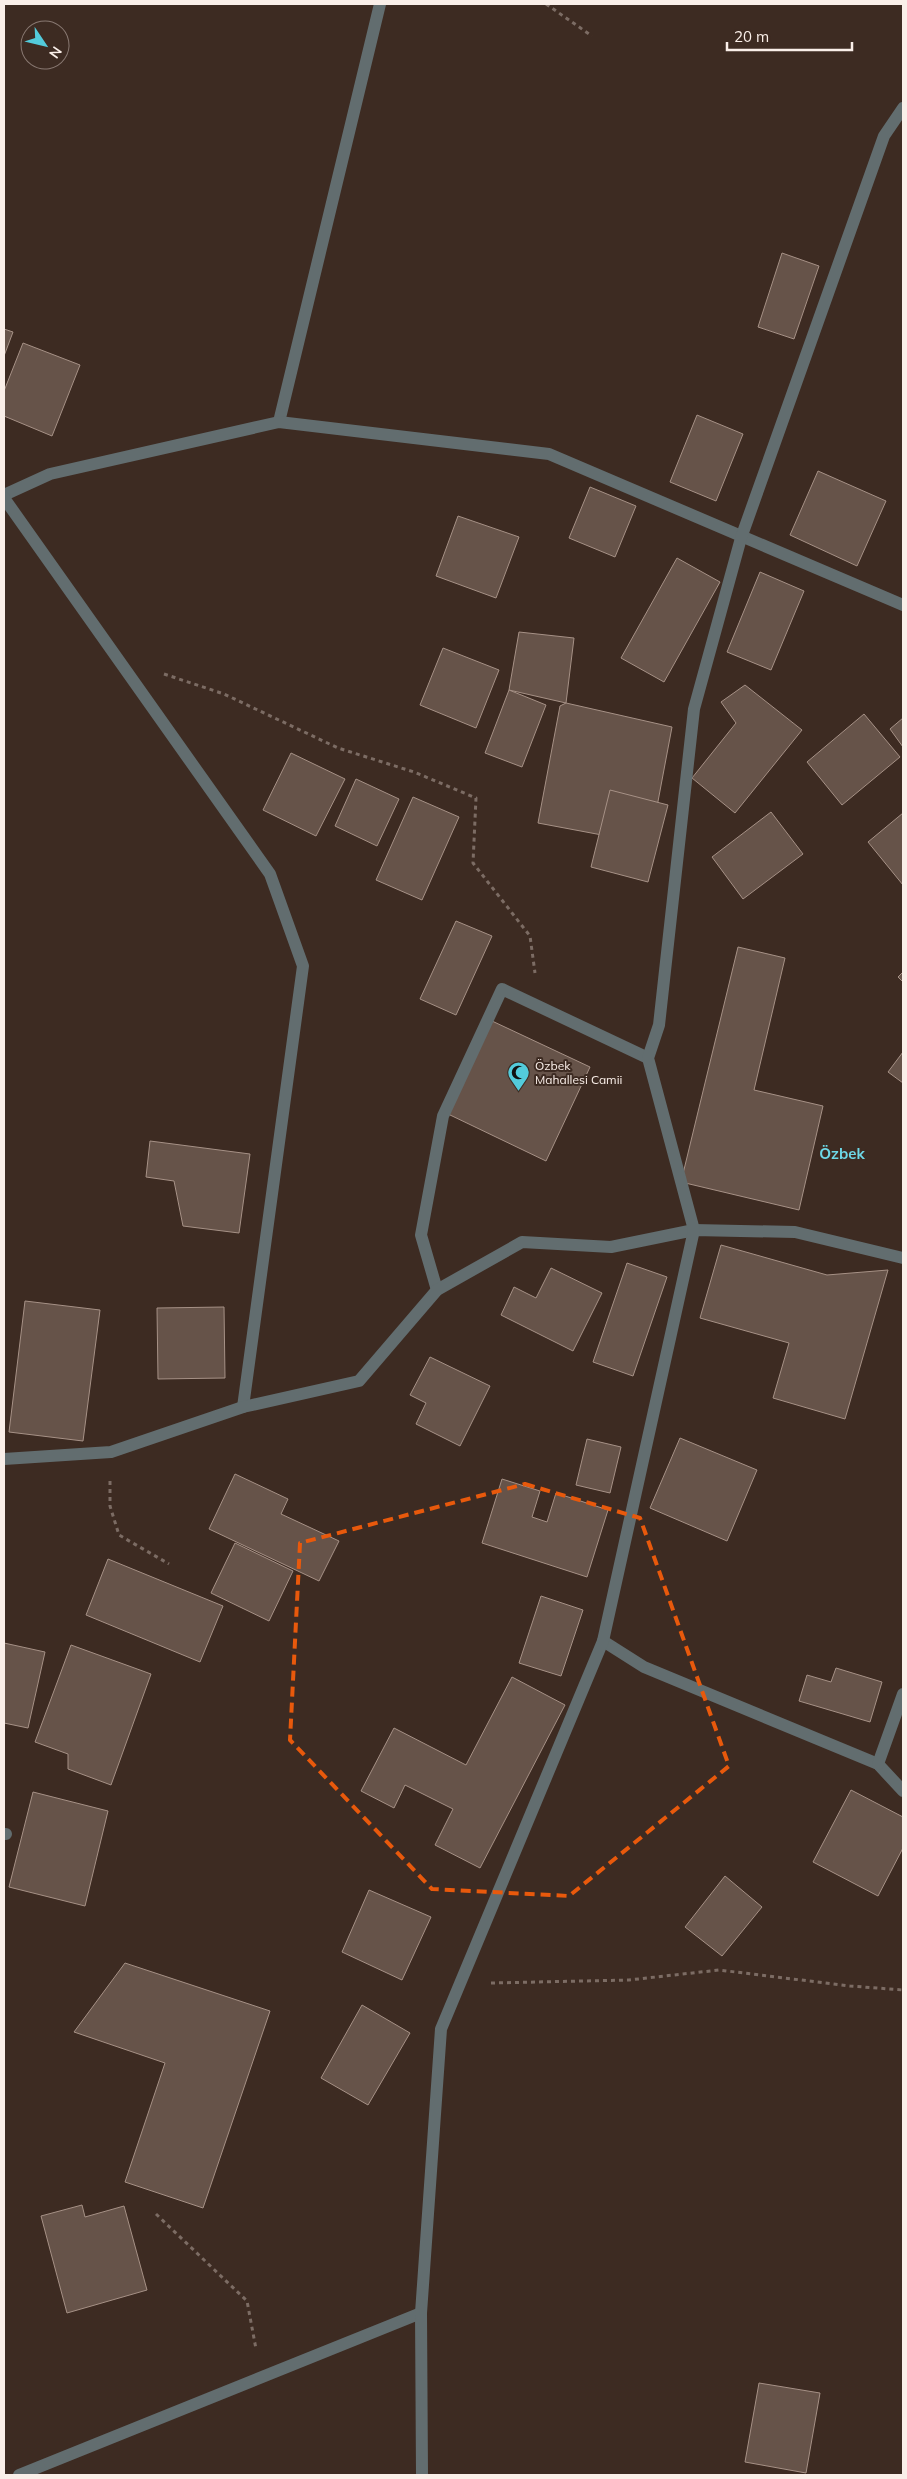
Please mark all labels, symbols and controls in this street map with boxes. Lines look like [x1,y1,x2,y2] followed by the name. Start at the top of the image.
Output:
[20,20,70,70] north arrow
[727,20,852,52] scale bar
[734,27,769,46] text: 20 m
[45,43,66,62] text: N
[535,1058,623,1087] place label: Özbek Mahallesi Camii
[507,1060,531,1091] mosque icon: Özbek Mahallesi Camii
[819,1144,865,1163] district label: Özbek

